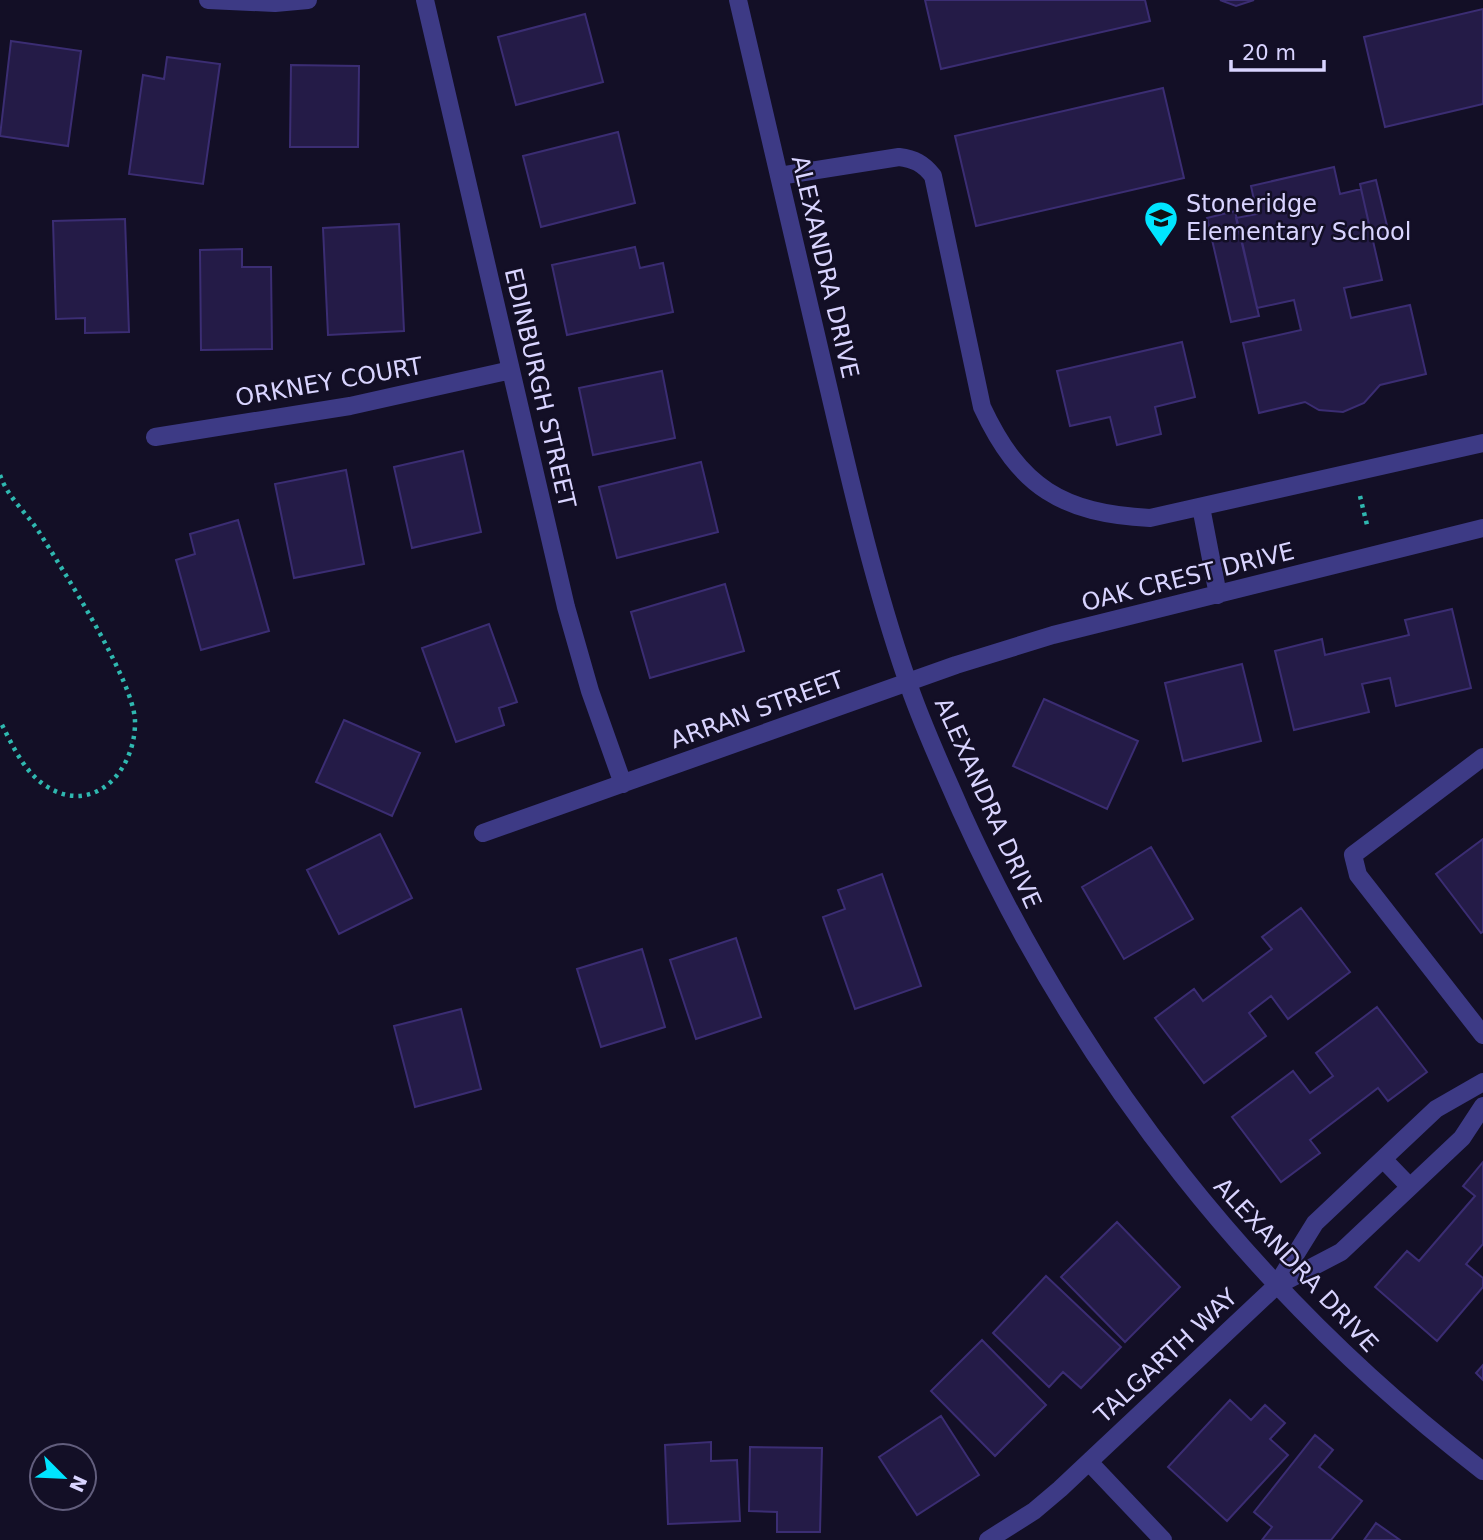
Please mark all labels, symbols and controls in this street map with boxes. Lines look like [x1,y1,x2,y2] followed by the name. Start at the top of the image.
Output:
[1231,28,1324,72] scale bar
[1242,41,1296,65] text: 20 m
[786,153,864,381] street label: ALEXANDRA DRIVE
[1186,190,1411,246] place label: Stoneridge Elementary School
[1142,199,1180,248] school or university icon: Stoneridge Elementary School
[499,265,581,511] street label: EDINBURGH STREET
[233,352,425,412] street label: ORKNEY COURT
[1079,537,1297,617] street label: OAK CREST DRIVE
[667,666,848,754] street label: ARRAN STREET
[929,693,1047,913] street label: ALEXANDRA DRIVE
[1208,1172,1384,1358] street label: ALEXANDRA DRIVE
[1088,1283,1243,1430] street label: TALGARTH WAY
[28,1442,98,1512] north arrow
[65,1472,92,1496] text: N

